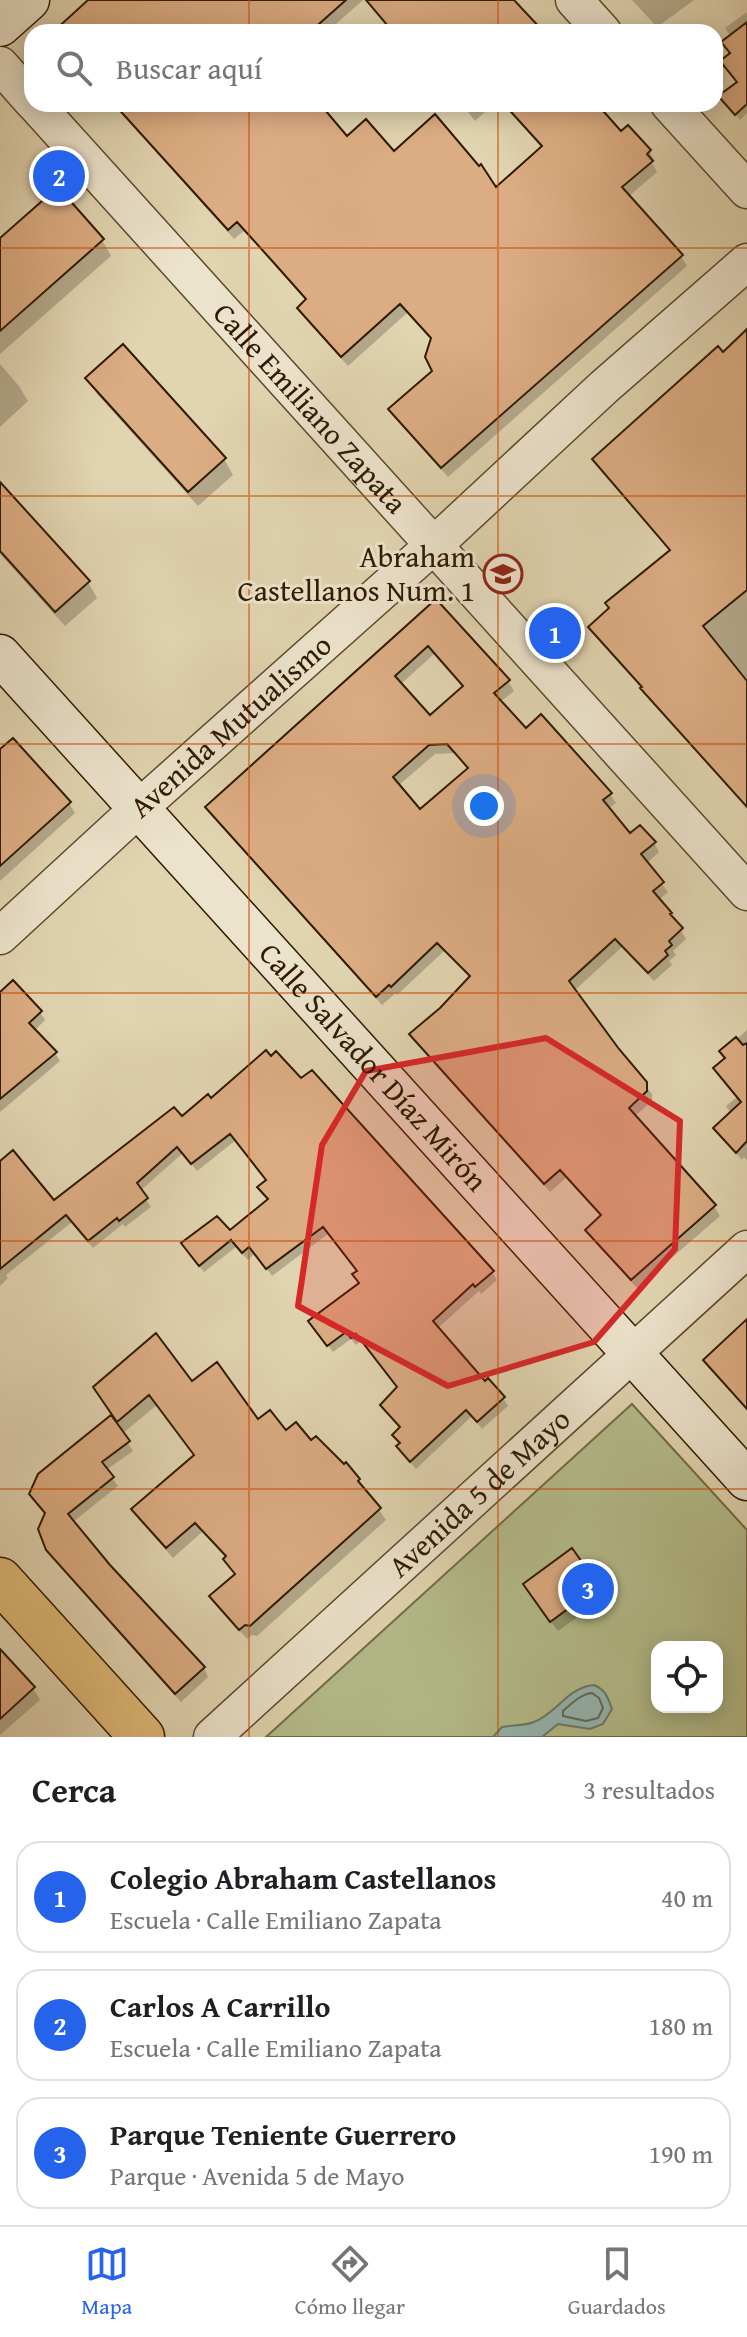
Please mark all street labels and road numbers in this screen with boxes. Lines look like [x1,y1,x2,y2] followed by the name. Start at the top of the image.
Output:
[203,292,418,523] street label: Calle Emiliano Zapata
[119,623,341,828] street label: Avenida Mutualismo
[249,932,499,1201] street label: Calle Salvador Díaz Mirón
[378,1397,580,1587] street label: Avenida 5 de Mayo

